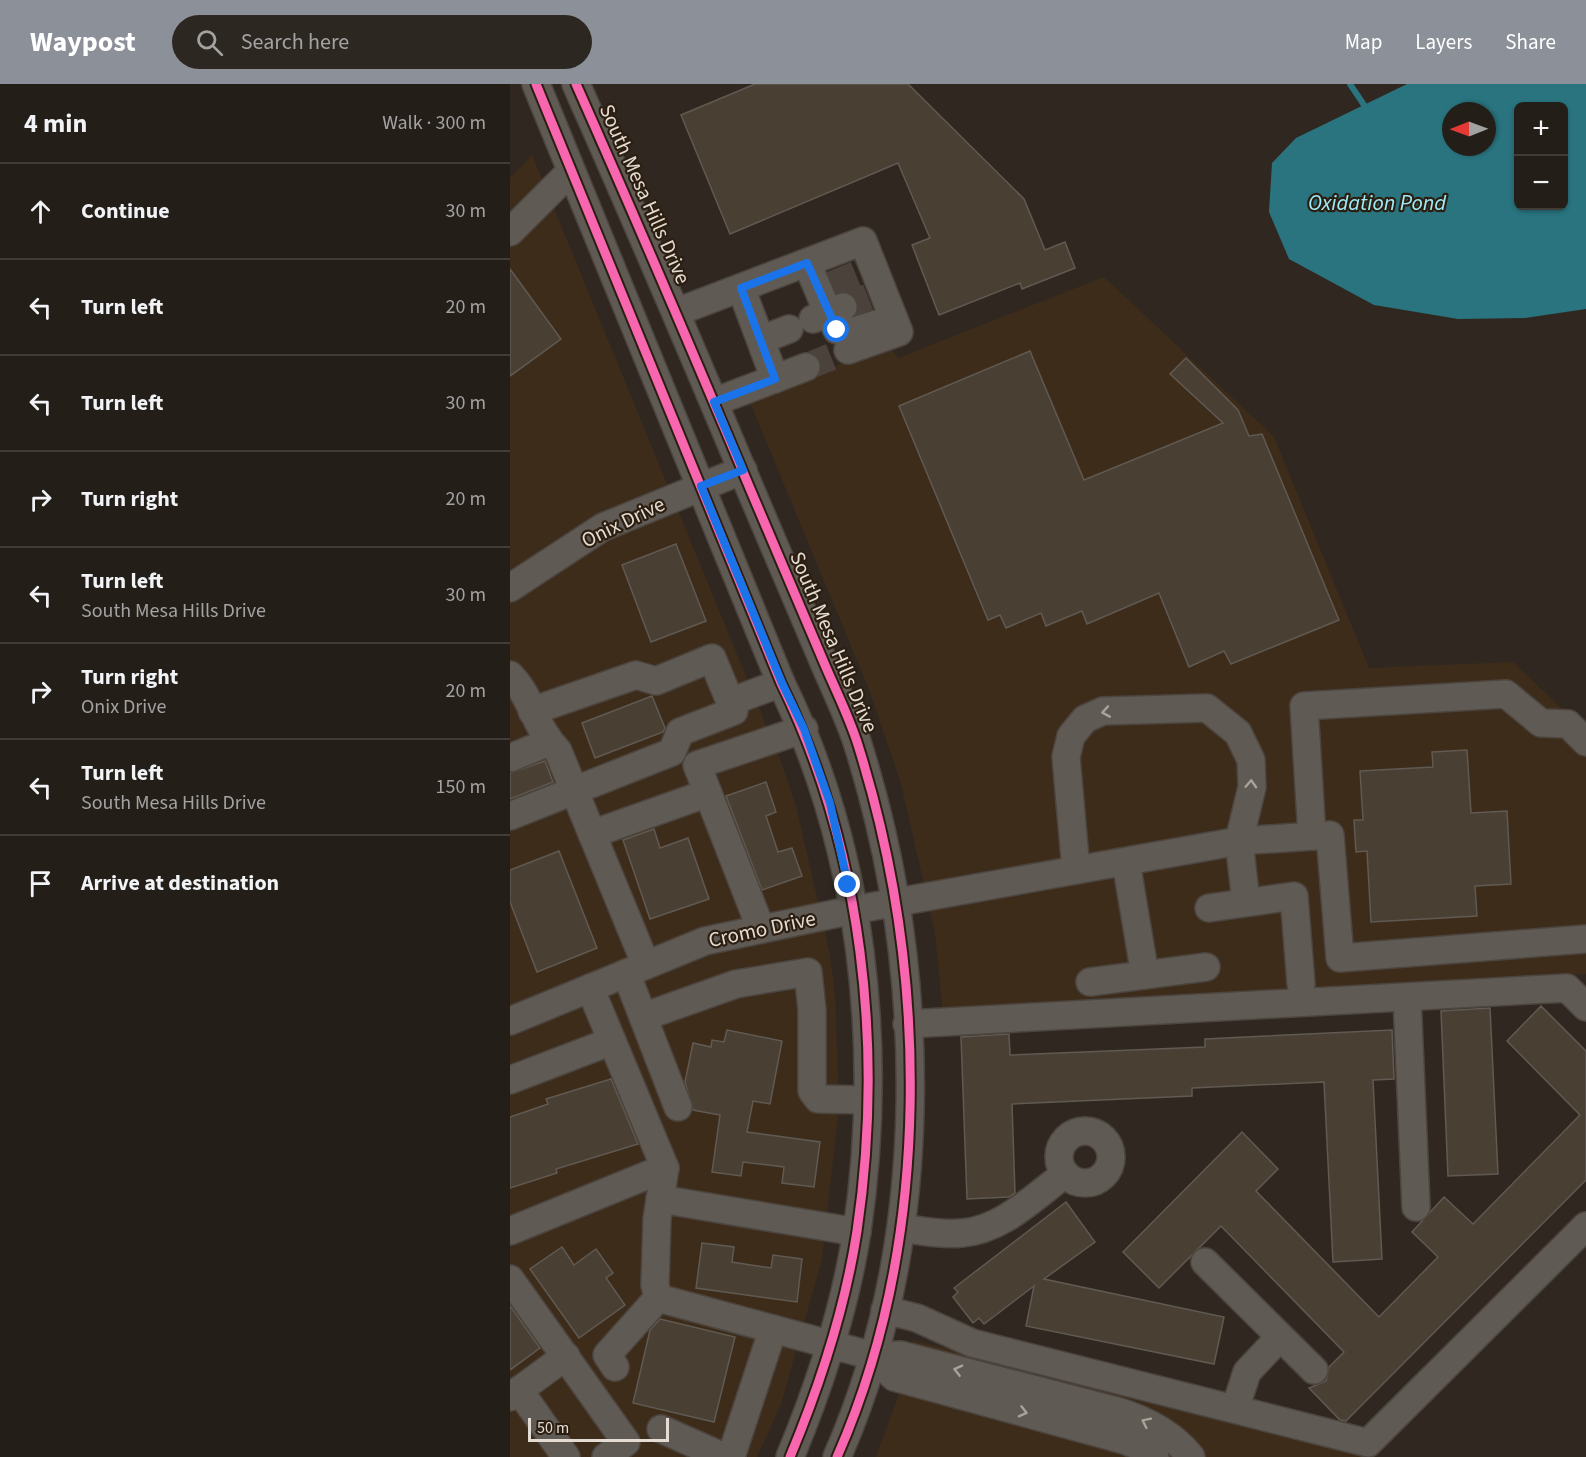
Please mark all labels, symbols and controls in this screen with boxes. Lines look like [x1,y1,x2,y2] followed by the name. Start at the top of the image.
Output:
[172,15,592,69] search box
[30,22,136,62] text: Waypost
[193,26,226,59] icon: search
[241,26,349,58] text: Search here
[1345,27,1382,57] text: Map
[1415,27,1472,57] text: Layers
[1505,27,1556,57] text: Share
[592,99,698,289] street label: South Mesa Hills Drive
[1442,102,1496,156] north arrow
[1514,102,1568,210] map controls
[1514,102,1568,156] button: +
[24,105,87,142] text: 4 min
[382,109,486,137] text: Walk · 300 m
[1514,156,1568,210] button: −
[1308,187,1447,219] water label: Oxidation Pond
[24,195,57,228] icon: ahead
[81,195,170,227] text: Continue
[446,197,486,225] text: 30 m
[24,291,57,324] icon: left
[81,291,163,323] text: Turn left
[446,293,486,321] text: 20 m
[823,316,849,342] route start
[24,387,57,420] icon: left
[81,387,163,419] text: Turn left
[446,389,486,417] text: 30 m
[24,483,57,516] icon: right
[81,483,178,515] text: Turn right
[446,485,486,513] text: 20 m
[576,489,670,555] street label: Onix Drive
[782,547,886,737] street label: South Mesa Hills Drive
[81,565,163,597] text: Turn left
[24,579,57,612] icon: left
[446,581,486,609] text: 30 m
[81,597,266,625] text: South Mesa Hills Drive
[81,661,178,693] text: Turn right
[24,675,57,708] icon: right
[446,677,486,705] text: 20 m
[81,693,166,721] text: Onix Drive
[1101,705,1111,718] one-way arrow
[81,757,163,789] text: Turn left
[24,771,57,804] icon: left
[436,773,486,801] text: 150 m
[1244,779,1257,789] one-way arrow
[81,789,266,817] text: South Mesa Hills Drive
[24,867,57,900] icon: arrive
[81,867,279,899] text: Arrive at destination
[834,871,860,897] route end
[706,903,818,955] street label: Cromo Drive
[953,1364,963,1377] one-way arrow
[1018,1405,1028,1418] one-way arrow
[528,1415,669,1442] scale bar
[537,1417,569,1439] text: 50 m
[1141,1417,1152,1429] one-way arrow

